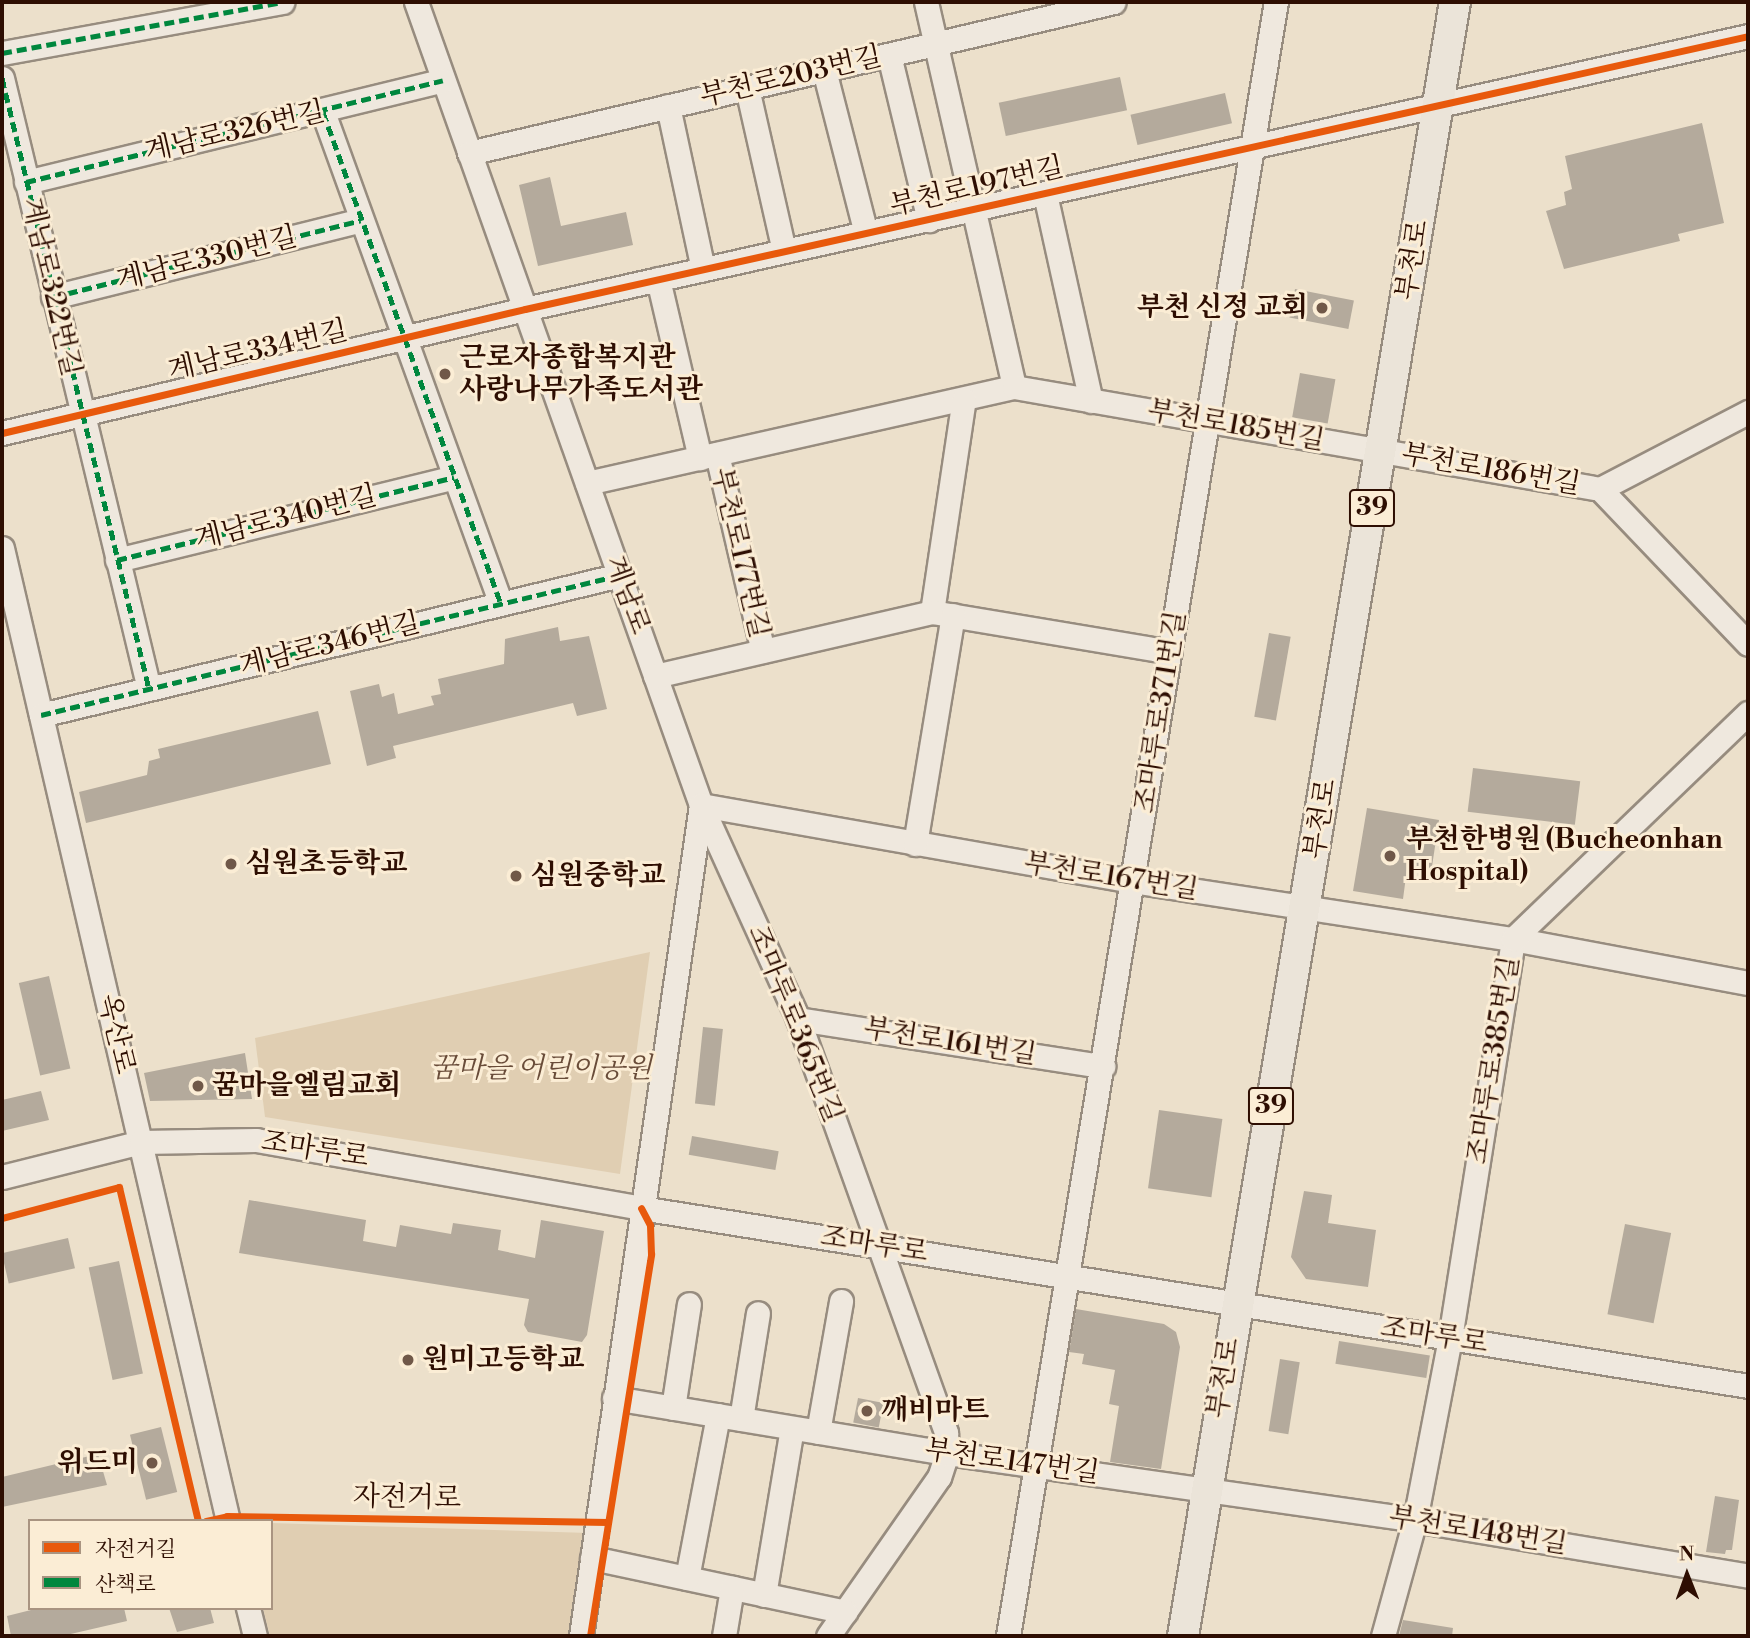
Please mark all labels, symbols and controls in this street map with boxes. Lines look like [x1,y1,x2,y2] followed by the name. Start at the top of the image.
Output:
[697,40,885,114] street label: 부천로203번길
[142,95,328,169] street label: 계남로326번길
[887,151,1067,223] street label: 부천로197번길
[14,194,88,380] street label: 계남로322번길
[1390,217,1436,303] street label: 부천로
[113,220,301,298] street label: 계남로330번길
[1137,291,1308,325] place label: 부천 신정 교회
[1314,300,1330,316] marker: 부천 신정 교회
[165,314,351,388] street label: 계남로334번길
[459,341,702,407] place label: 근로자종합복지관 사랑나무가족도서관
[437,366,453,382] marker: 근로자종합복지관 사랑나무가족도서관
[1145,394,1327,458] street label: 부천로185번길
[1399,438,1583,502] street label: 부천로186번길
[704,464,776,642] street label: 부천로177번길
[192,479,380,557] street label: 계남로340번길
[1348,486,1396,530] road number: 39
[597,551,657,639] street label: 계남로
[236,606,424,684] street label: 계남로346번길
[1128,608,1194,816] street label: 조마루로371번길
[1298,776,1344,862] street label: 부천로
[1406,823,1723,889] place label: 부천한병원 (Bucheonhan Hospital)
[1380,846,1400,866] marker: 부천한병원 (Bucheonhan Hospital)
[245,847,407,881] place label: 심원초등학교
[1021,847,1201,907] street label: 부천로167번길
[223,856,239,872] marker: 심원초등학교
[530,859,665,893] place label: 심원중학교
[508,868,524,884] marker: 심원중학교
[740,920,850,1128] street label: 조마루로365번길
[1461,953,1527,1167] street label: 조마루로385번길
[91,991,141,1077] street label: 옥산로
[861,1012,1039,1072] street label: 부천로161번길
[430,1052,652,1086] park label: 꿈마을 어린이공원
[212,1069,401,1103] place label: 꿈마을엘림교회
[190,1078,206,1094] marker: 꿈마을엘림교회
[1246,1084,1296,1128] road number: 39
[259,1125,371,1175] street label: 조마루로
[818,1220,930,1270] street label: 조마루로
[1378,1311,1490,1361] street label: 조마루로
[1201,1335,1247,1421] street label: 부천로
[422,1343,584,1377] place label: 원미고등학교
[400,1352,416,1368] marker: 원미고등학교
[881,1394,989,1428] place label: 깨비마트
[859,1403,875,1419] marker: 깨비마트
[923,1433,1101,1491] street label: 부천로147번길
[57,1446,138,1480] place label: 위드미
[144,1455,160,1471] marker: 위드미
[353,1480,461,1516] street label: 자전거로
[1386,1500,1570,1562] street label: 부천로148번길
[28,1519,273,1610] legend
[95,1537,176,1563] text: 자전거길
[1652,1540,1722,1610] north arrow
[1679,1542,1694,1566] text: N
[95,1572,156,1598] text: 산책로

